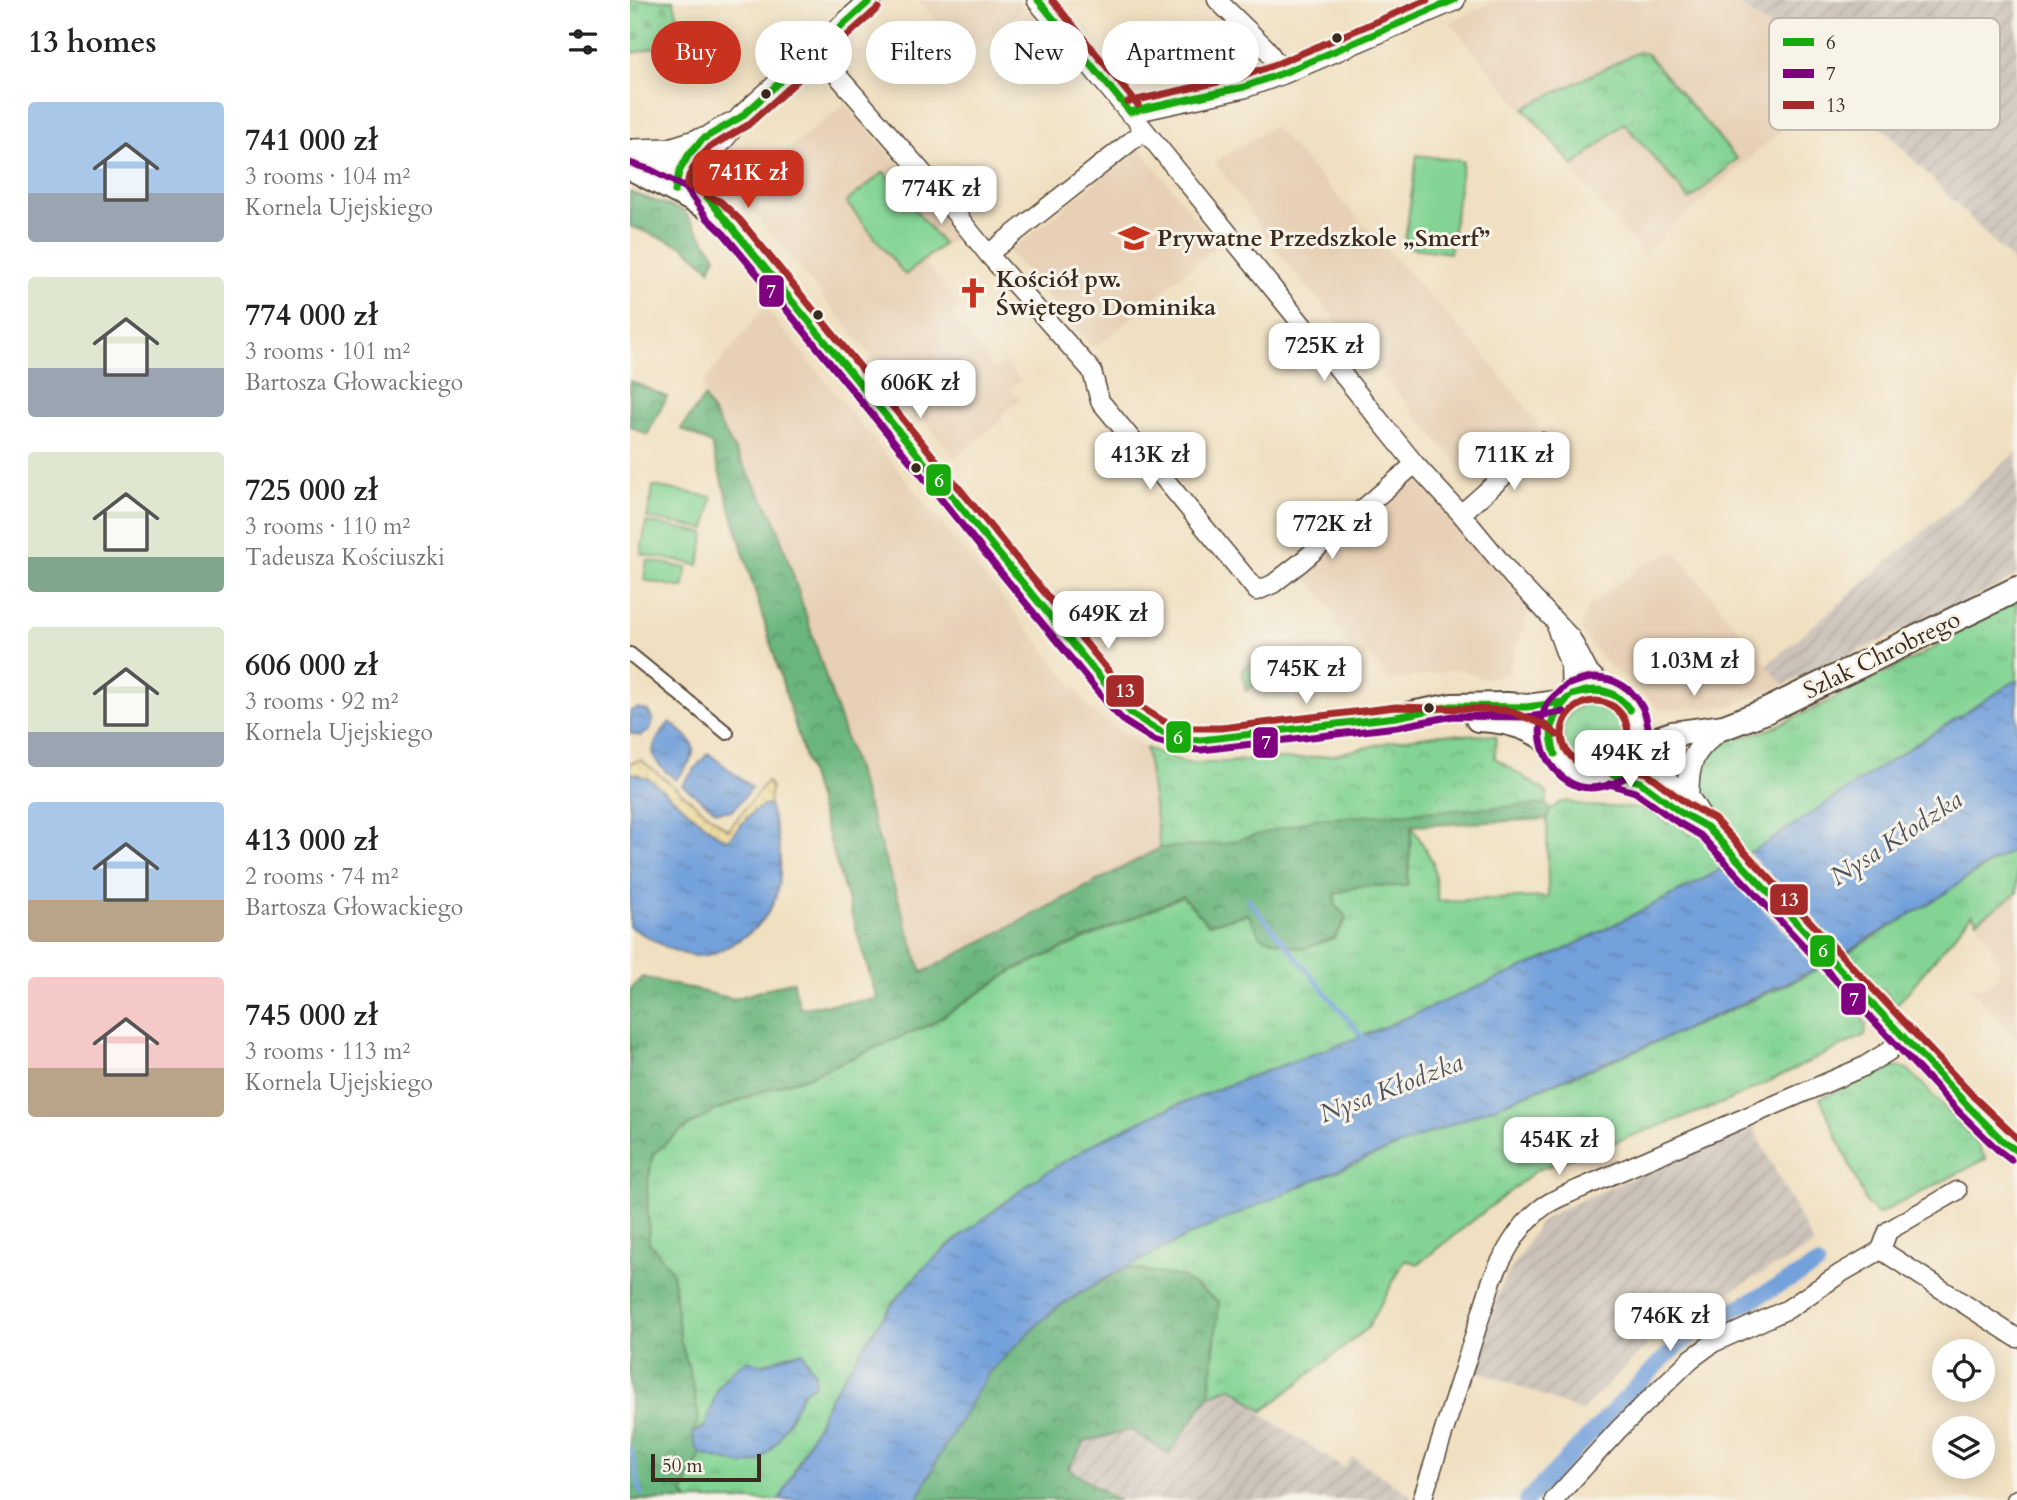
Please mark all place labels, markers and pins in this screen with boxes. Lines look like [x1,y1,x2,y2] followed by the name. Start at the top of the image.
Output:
[1330,31,1344,45] unlabelled marker
[759,87,773,101] unlabelled marker
[683,150,813,210] pin: 741K zł
[876,166,1006,226] pin: 774K zł
[1117,221,1151,255] school or university icon: Prywatne Przedszkole „Smerf”
[1157,222,1490,255] place label: Prywatne Przedszkole „Smerf”
[996,263,1216,324] place label: Kościół pw. Świętego Dominika
[956,276,990,310] church icon: Kościół pw. Świętego Dominika
[811,308,825,322] unlabelled marker
[1259,324,1389,383] pin: 725K zł
[855,360,985,420] pin: 606K zł
[1085,433,1215,492] pin: 413K zł
[1449,433,1579,492] pin: 711K zł
[909,461,923,475] unlabelled marker
[1267,502,1397,561] pin: 772K zł
[1043,592,1173,651] pin: 649K zł
[1622,638,1766,698] pin: 1.03M zł
[1241,646,1371,706] pin: 745K zł
[1422,701,1436,715] unlabelled marker
[1565,730,1695,790] pin: 494K zł
[1494,1118,1624,1177] pin: 454K zł
[1605,1294,1735,1353] pin: 746K zł

